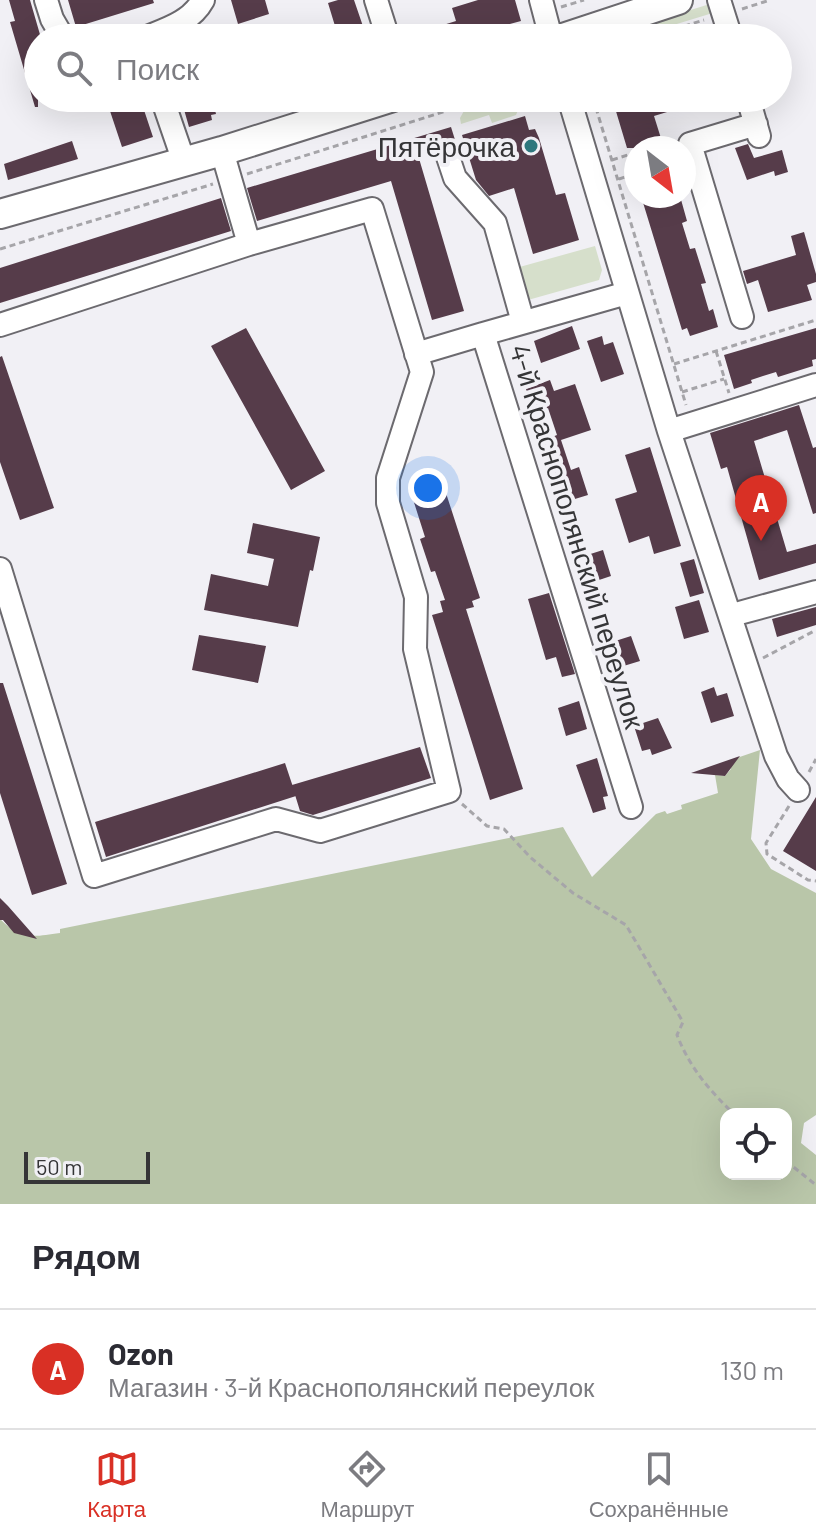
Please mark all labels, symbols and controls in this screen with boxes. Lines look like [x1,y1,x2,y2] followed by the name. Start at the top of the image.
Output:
[24,24,792,112] search box
[52,46,96,90] icon: search
[116,50,199,86] text: Поиск
[378,129,515,163] place label: Пятёрочка
[624,136,696,208] north arrow
[522,137,540,155] marker: Пятёрочка
[503,340,653,733] street label: 4-й Краснополянский переулок
[408,468,448,508] your location
[735,475,787,541] pin: A
[720,1108,792,1180] map controls
[720,1108,792,1180] button: locate
[24,1148,150,1184] scale bar
[36,1153,82,1179] text: 50 m
[32,1235,141,1276] text: Рядом
[108,1335,174,1371] text: Ozon
[49,1354,67,1385] text: A
[720,1354,784,1385] text: 130 m
[108,1371,595,1402] text: Магазин · 3-й Краснополянский переулок
[87,1447,146,1523] tab: Карта
[321,1447,414,1523] tab: Маршрут
[589,1447,729,1523] tab: Сохранённые

